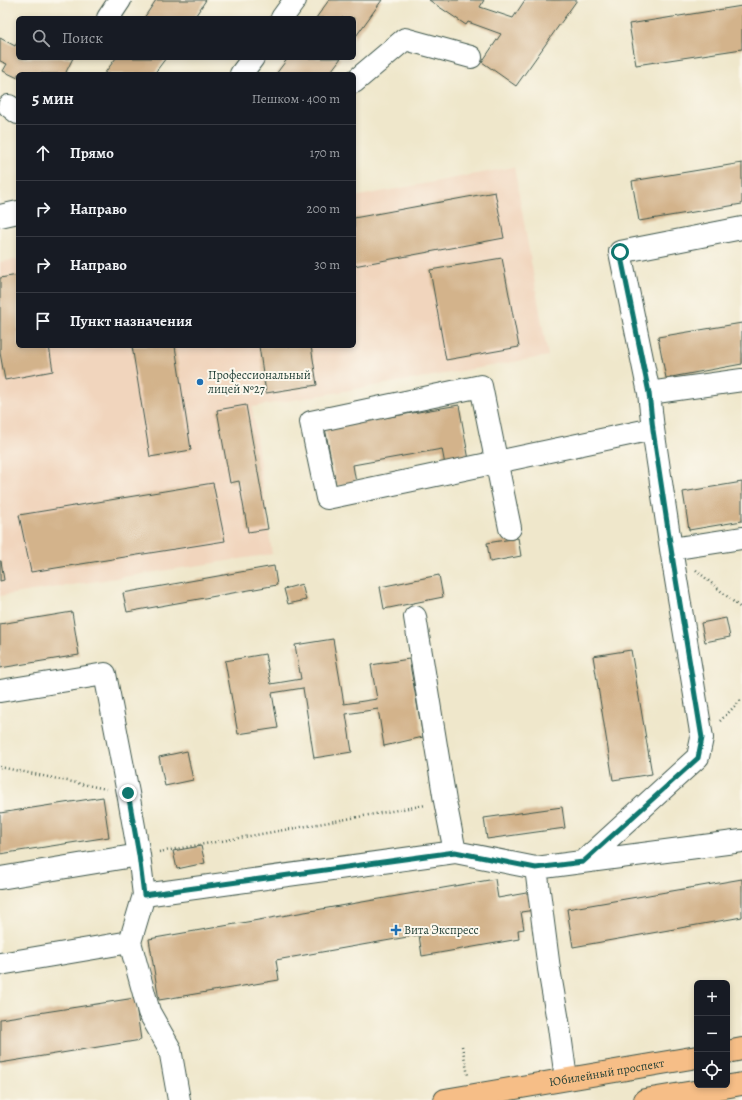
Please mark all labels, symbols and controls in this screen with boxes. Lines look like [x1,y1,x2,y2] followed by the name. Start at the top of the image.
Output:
[16,16,356,60] search box
[30,27,52,49] icon: search
[62,28,103,48] text: Поиск
[32,87,74,110] text: 5 мин
[252,90,340,107] text: Пешком · 400 m
[32,142,54,164] icon: ahead
[70,143,114,163] text: Прямо
[310,144,340,161] text: 170 m
[32,198,54,220] icon: right
[70,199,127,219] text: Направо
[307,200,340,217] text: 200 m
[611,243,629,261] route start
[32,254,54,276] icon: right
[70,255,127,275] text: Направо
[314,256,340,273] text: 30 m
[32,310,54,332] icon: arrive
[70,311,192,331] text: Пункт назначения
[208,367,311,397] place label: Профессиональный лицей №27
[195,377,205,387] marker: Профессиональный лицей №27
[119,784,137,802] route end
[404,922,479,938] place label: Вита Экспресс
[391,925,401,935] marker: Вита Экспресс
[694,980,730,1088] map controls
[694,980,730,1016] button: +
[694,1016,730,1052] button: −
[694,1052,730,1088] button: locate
[548,1055,666,1090] street label: Юбилейный проспект

